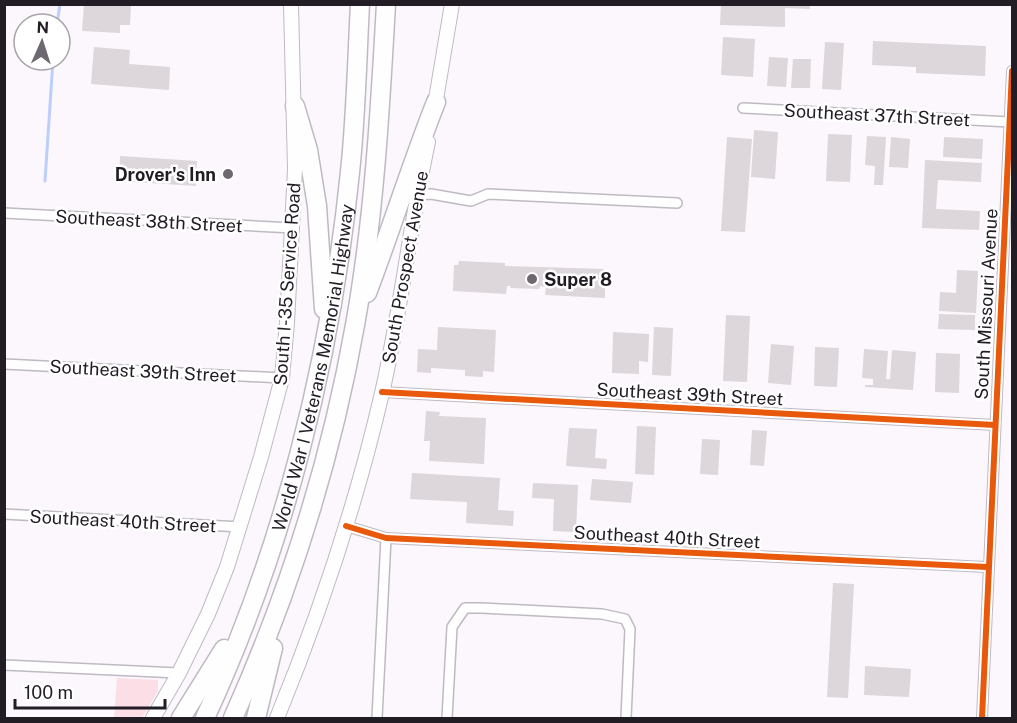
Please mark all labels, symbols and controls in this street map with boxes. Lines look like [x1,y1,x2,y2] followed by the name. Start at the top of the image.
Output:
[12,12,72,72] north arrow
[36,18,50,37] text: N
[783,100,971,130] street label: Southeast 37th Street
[115,164,216,185] place label: Drover's Inn
[221,167,235,181] marker: Drover's Inn
[378,169,432,365] street label: South Prospect Avenue
[269,182,305,386] street label: South I-35 Service Road
[267,202,357,534] street label: World War I Veterans Memorial Highway
[55,206,243,236] street label: Southeast 38th Street
[971,208,1001,400] street label: South Missouri Avenue
[544,269,612,290] place label: Super 8
[525,272,539,286] marker: Super 8
[49,356,237,386] street label: Southeast 39th Street
[596,379,784,409] street label: Southeast 39th Street
[29,506,217,536] street label: Southeast 40th Street
[573,522,761,552] street label: Southeast 40th Street
[15,672,165,710] scale bar
[24,682,73,703] text: 100 m

